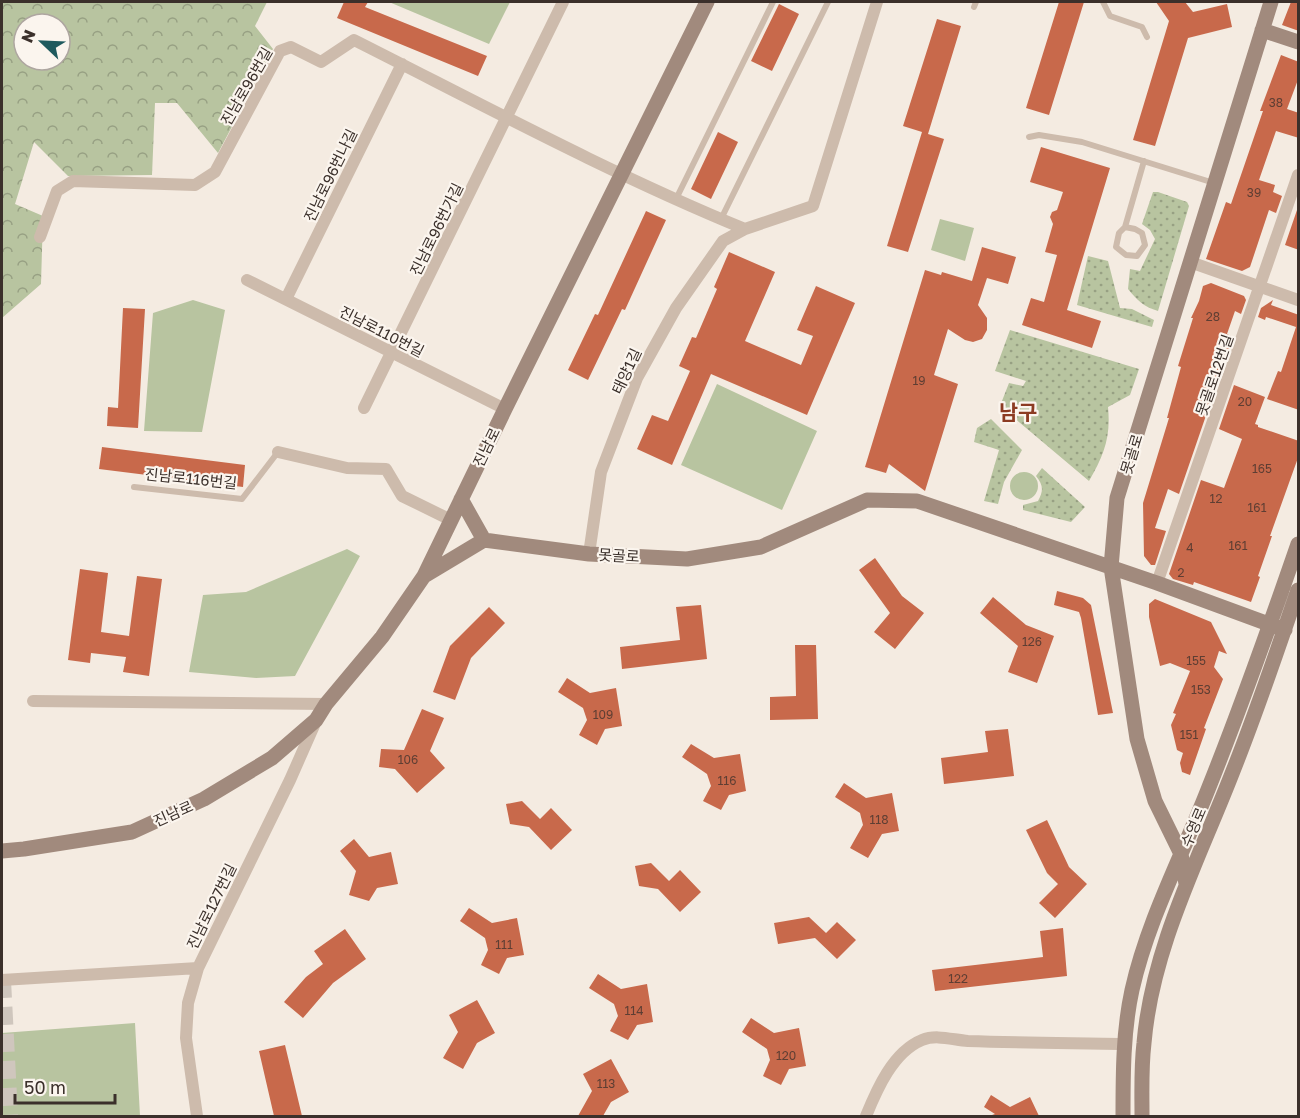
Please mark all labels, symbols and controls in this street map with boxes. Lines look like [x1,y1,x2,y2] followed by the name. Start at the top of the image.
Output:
[12,12,72,72] north arrow
[17,27,40,46] text: N
[216,44,276,128] street label: 진남로96번길
[1269,95,1283,110] house number: 38
[300,126,360,224] street label: 진남로96번나길
[406,180,466,278] street label: 진남로96번가길
[1247,185,1261,200] house number: 39
[337,302,427,360] street label: 진남로110번길
[1206,309,1220,324] house number: 28
[1192,332,1236,418] street label: 못골로12번길
[608,345,644,397] street label: 태양1길
[912,373,926,388] house number: 19
[1238,394,1252,409] house number: 20
[999,399,1037,425] district label: 남구
[469,424,503,470] street label: 진남로
[1116,432,1146,476] street label: 못골로
[1252,461,1272,476] house number: 165
[144,464,238,492] street label: 진남로116번길
[1210,491,1222,506] house number: 12
[1248,500,1267,515] house number: 161
[1229,538,1248,553] house number: 161
[1186,540,1194,555] house number: 4
[598,545,640,565] street label: 못골로
[1178,565,1185,580] house number: 2
[1022,634,1042,649] house number: 126
[1186,653,1206,668] house number: 155
[1191,682,1211,697] house number: 153
[593,707,613,722] house number: 109
[1180,727,1198,742] house number: 151
[398,752,418,767] house number: 106
[718,773,736,788] house number: 116
[150,796,196,830] street label: 진남로
[1177,804,1209,850] street label: 수영로
[870,812,888,827] house number: 118
[183,860,239,952] street label: 진남로127번길
[495,937,513,952] house number: 111
[948,971,968,986] house number: 122
[625,1003,643,1018] house number: 114
[776,1048,796,1063] house number: 120
[15,1067,116,1105] scale bar
[24,1076,66,1098] text: 50 m
[597,1076,615,1091] house number: 113

